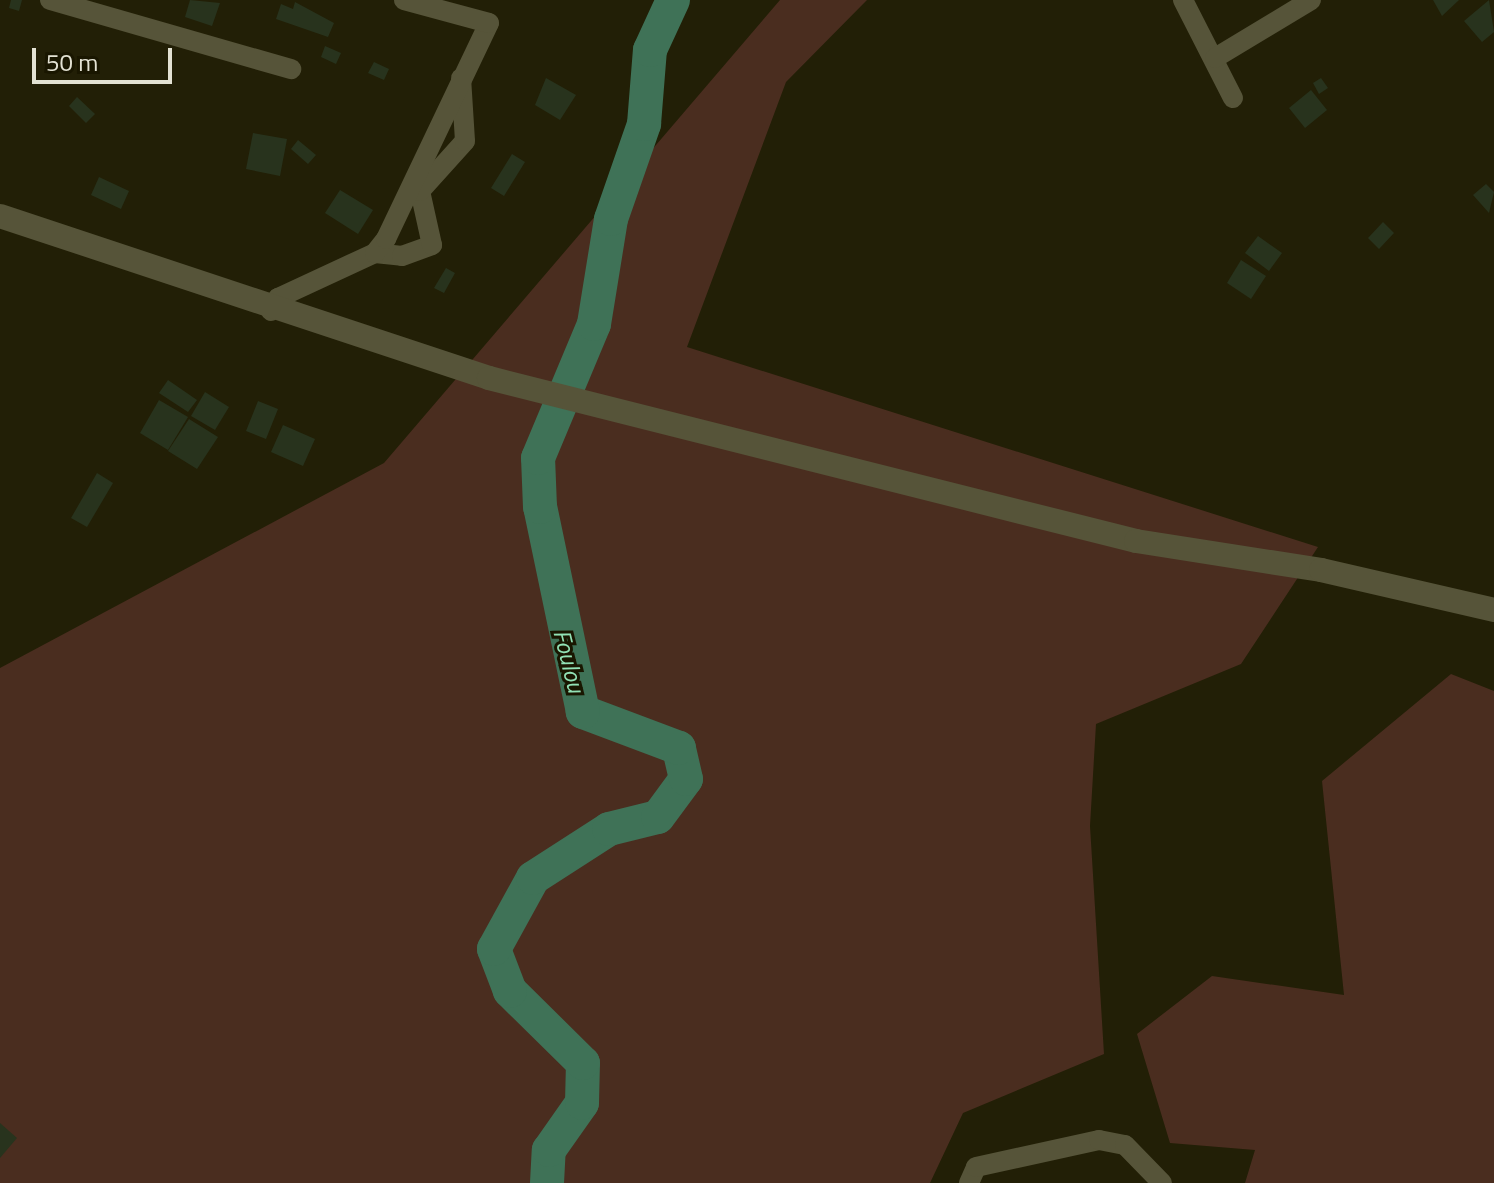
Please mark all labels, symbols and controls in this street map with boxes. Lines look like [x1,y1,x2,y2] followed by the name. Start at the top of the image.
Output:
[36,32,176,82] scale bar
[46,44,98,80] text: 50 m
[547,626,591,696] water label: Foulou

